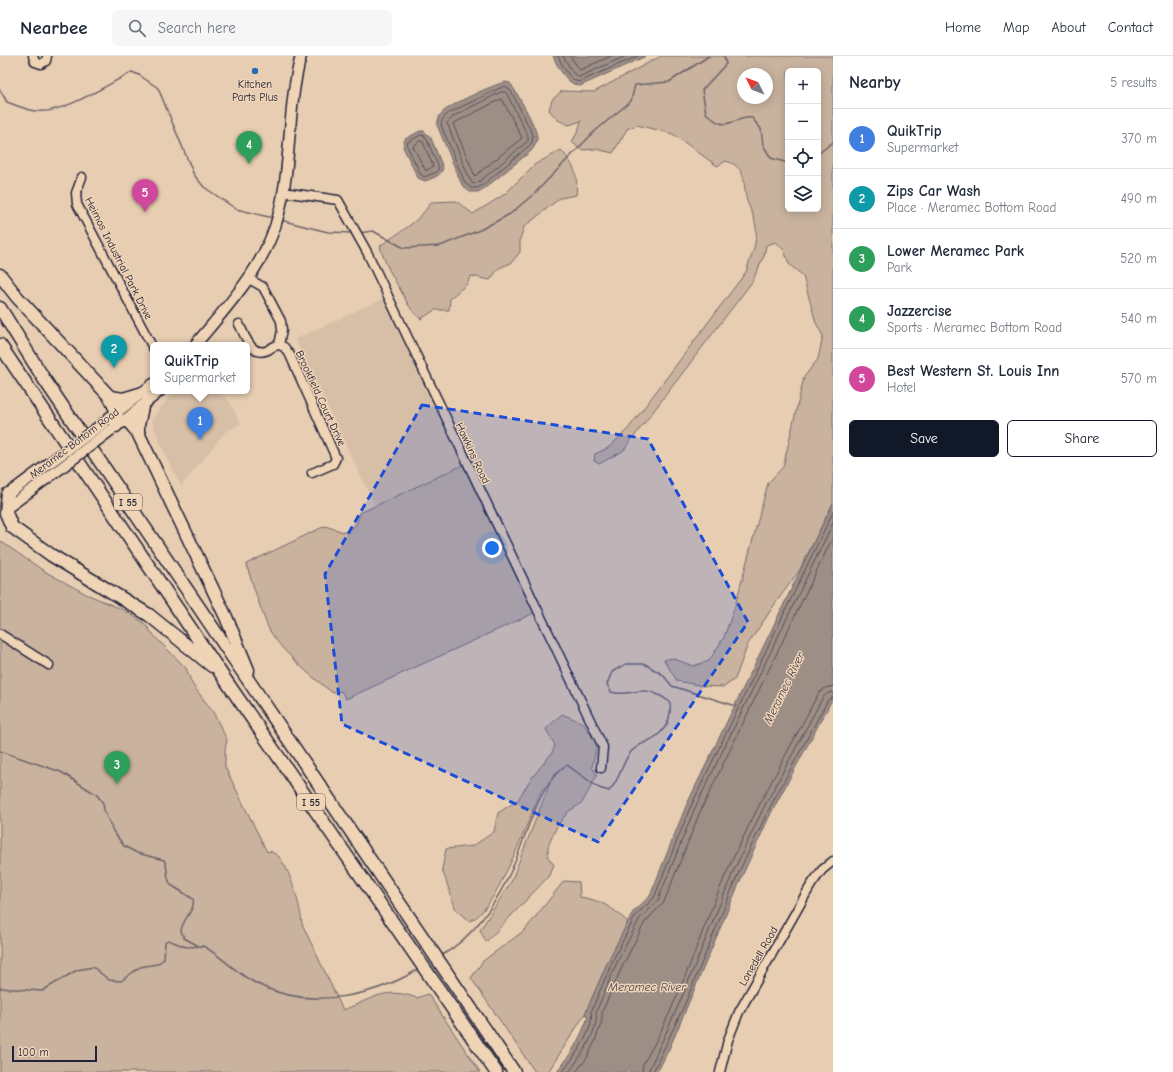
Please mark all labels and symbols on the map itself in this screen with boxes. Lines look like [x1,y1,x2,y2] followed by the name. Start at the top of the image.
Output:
[250,66,260,76] marker: Kitchen Parts Plus
[737,68,773,104] north arrow
[232,78,278,104] place label: Kitchen Parts Plus
[236,131,262,164] pin: 4
[132,179,158,212] pin: 5
[82,195,155,322] street label: Heimos Industrial Park Drive
[101,335,127,368] pin: 2
[293,348,349,449] street label: Brookfield Court Drive
[27,405,122,481] street label: Meramec Bottom Road
[187,407,213,440] pin: 1
[453,420,492,486] street label: Hawkins Road
[114,494,142,510] road number: I 55
[482,538,502,558] your location
[760,649,808,727] water label: Meramec River
[104,751,130,784] pin: 3
[297,794,325,810] road number: I 55
[736,924,781,988] street label: Lonedell Road
[607,980,687,994] water label: Meramec River
[12,1044,97,1063] scale bar

